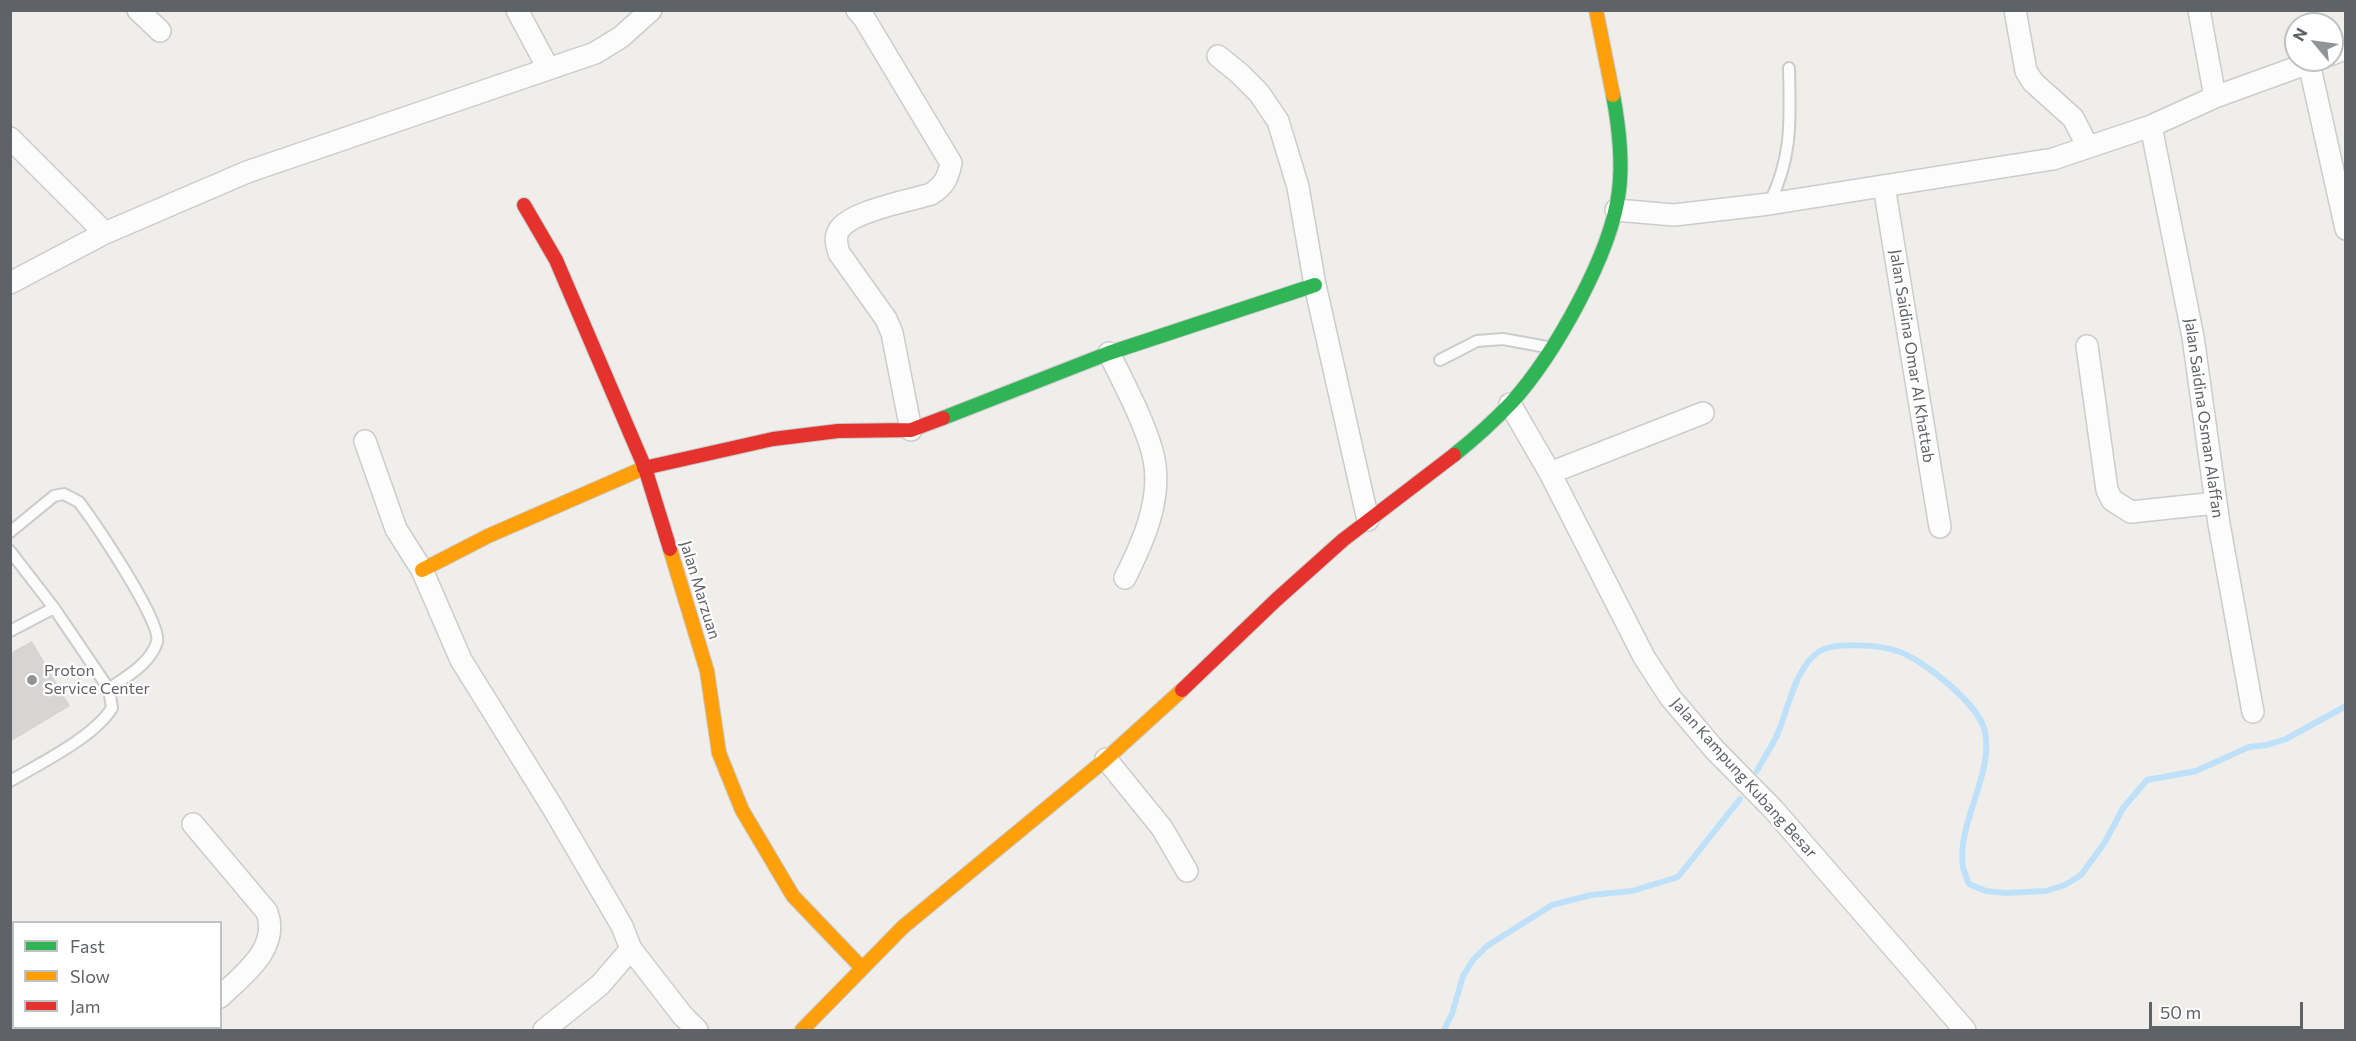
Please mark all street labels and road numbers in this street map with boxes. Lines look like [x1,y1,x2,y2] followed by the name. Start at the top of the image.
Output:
[1886,248,1938,464] street label: Jalan Saidina Omar Al Khattab
[2180,317,2228,519] street label: Jalan Saidina Osman Alaffan
[676,538,724,642] street label: Jalan Marzuan
[1667,694,1821,862] street label: Jalan Kampung Kubang Besar

